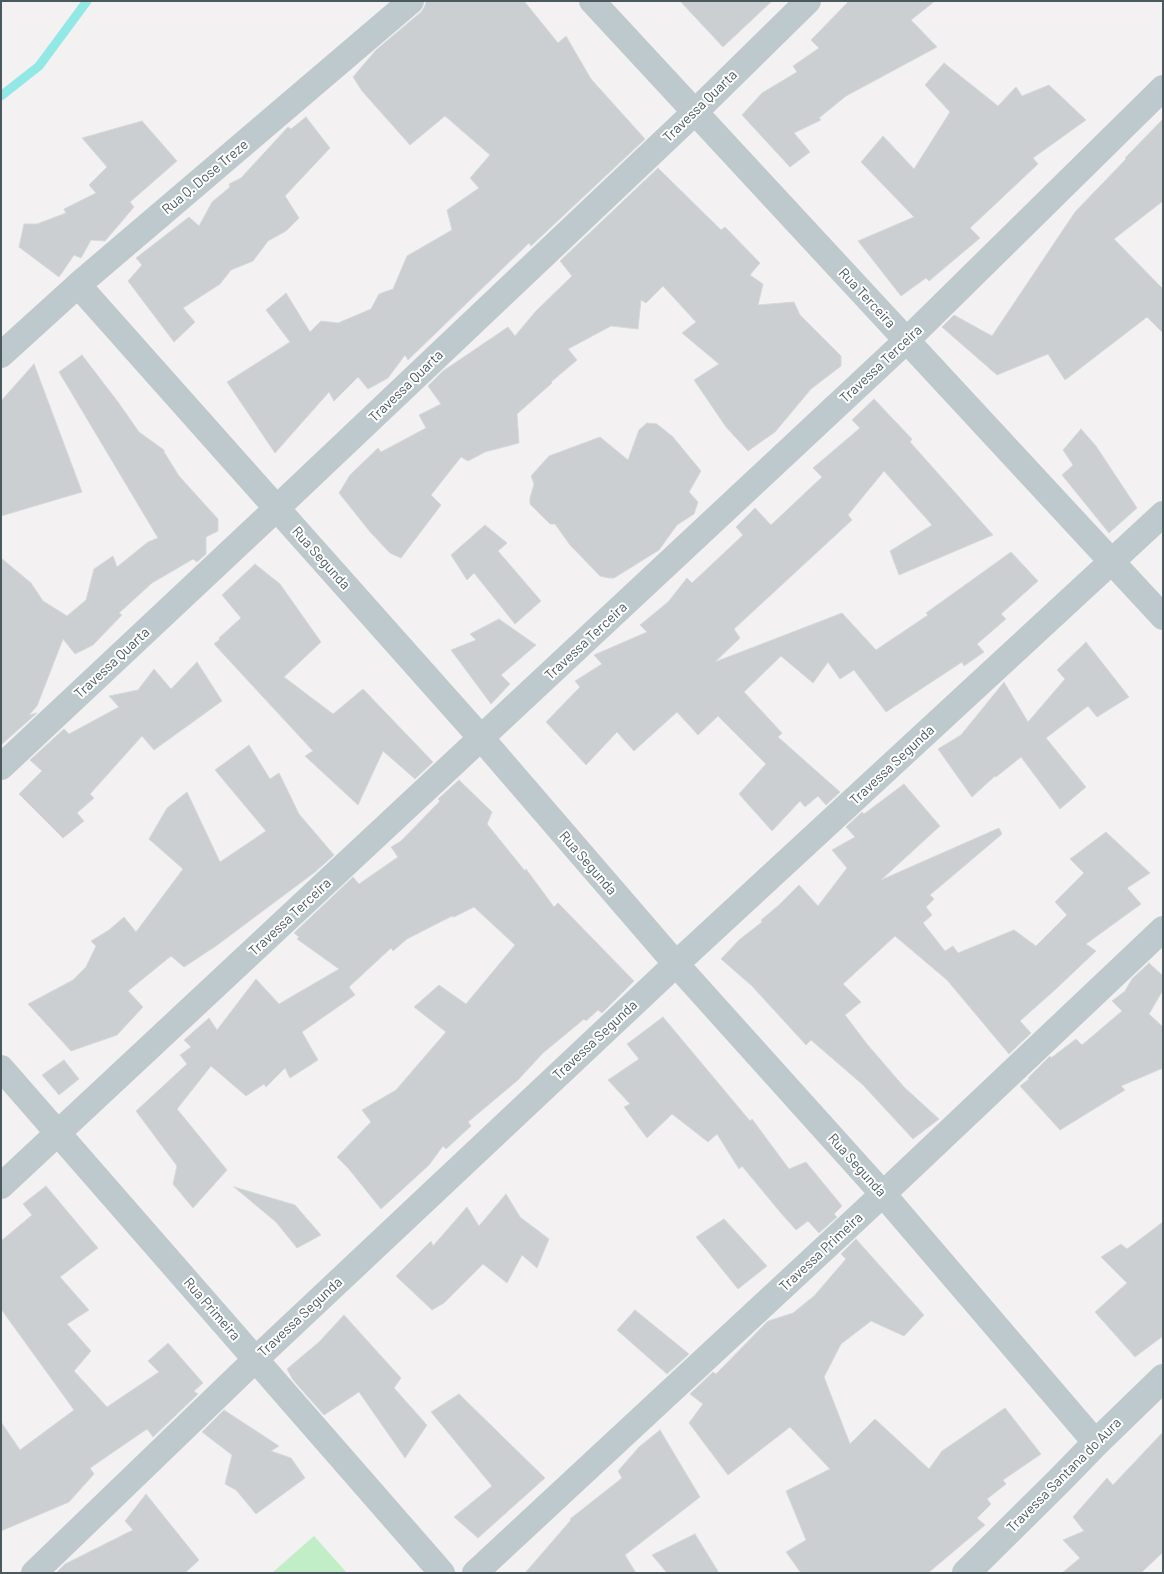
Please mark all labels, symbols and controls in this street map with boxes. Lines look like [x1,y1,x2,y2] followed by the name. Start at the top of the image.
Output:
[659,66,741,146] street label: Travessa Quarta
[158,136,252,218] street label: Rua Q. Dose Treze
[835,264,899,332] street label: Rua Terceira
[836,322,926,406] street label: Travessa Terceira
[365,346,447,426] street label: Travessa Quarta
[288,523,354,593] street label: Rua Segunda
[541,599,631,683] street label: Travessa Terceira
[71,624,153,702] street label: Travessa Quarta
[846,722,938,808] street label: Travessa Segunda
[556,828,620,898] street label: Rua Segunda
[245,875,335,959] street label: Travessa Terceira
[549,997,641,1083] street label: Travessa Segunda
[824,1130,890,1200] street label: Rua Segunda
[776,1209,866,1295] street label: Travessa Primeira
[180,1274,244,1344] street label: Rua Primeira
[254,1274,346,1360] street label: Travessa Segunda
[1003,1414,1125,1536] street label: Travessa Santana do Aura

